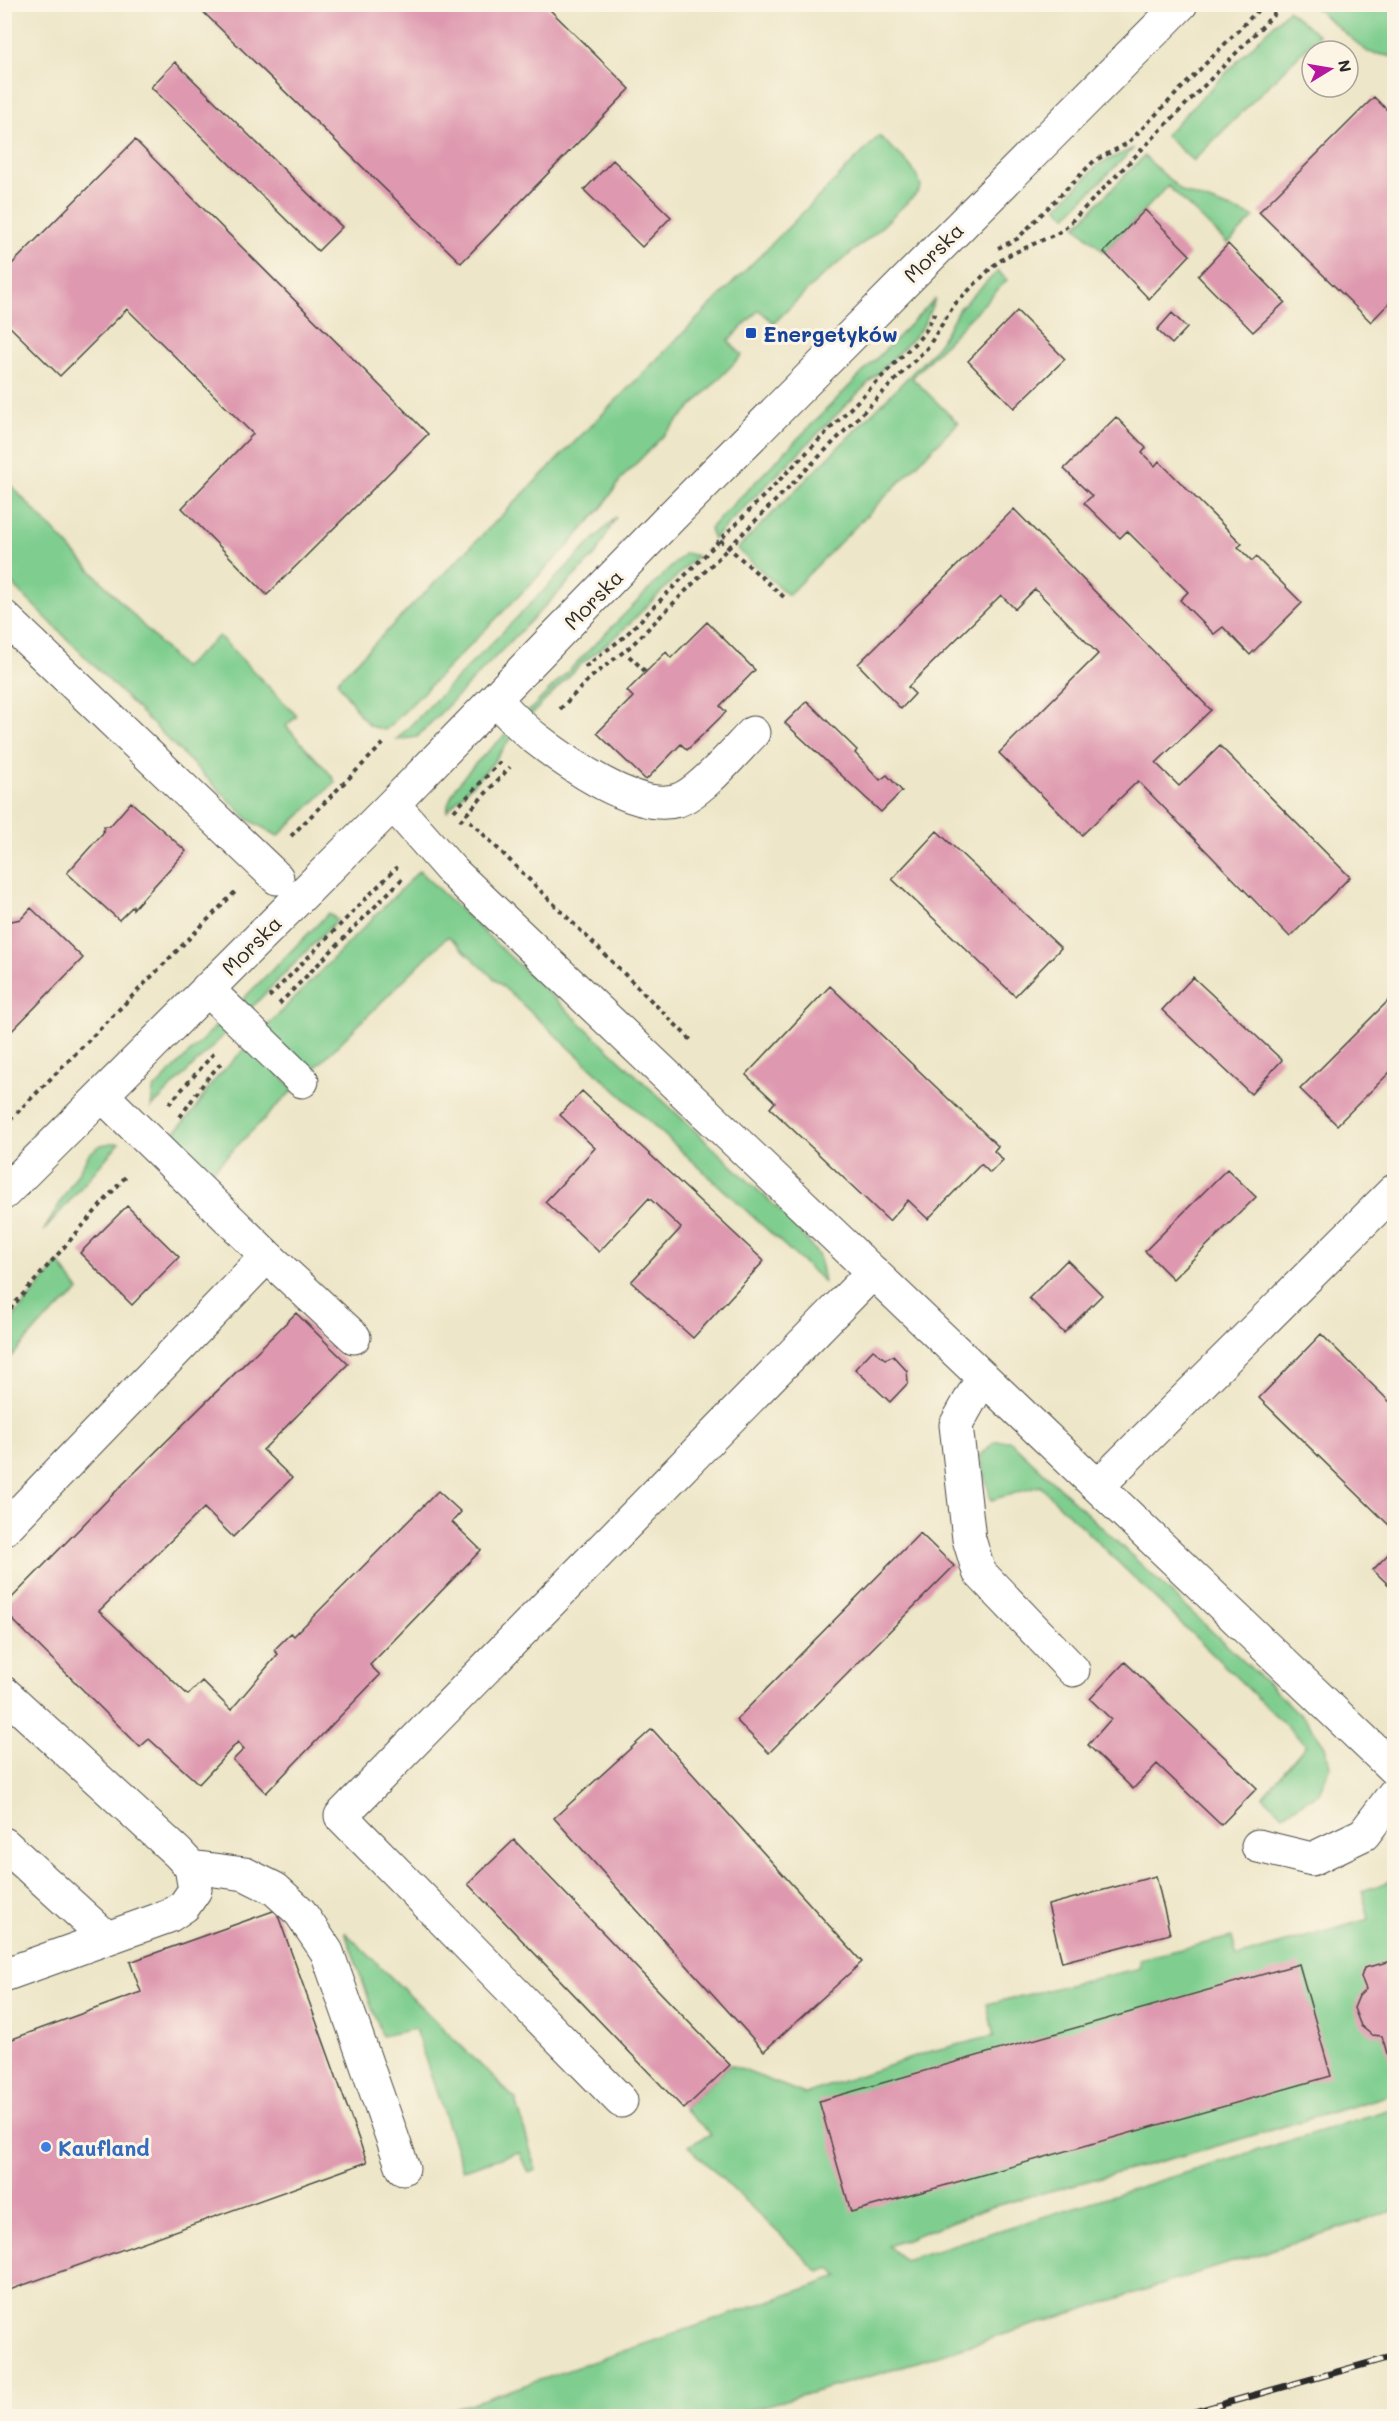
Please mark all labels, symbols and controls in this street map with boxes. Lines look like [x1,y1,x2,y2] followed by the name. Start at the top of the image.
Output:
[1300,39,1360,99] north arrow
[1334,58,1357,74] text: N
[897,216,969,288] street label: Morska
[763,320,898,348] place label: Energetyków
[744,326,758,340] marker: Energetyków
[558,563,628,635] street label: Morska
[215,909,287,981] street label: Morska
[58,2134,150,2161] place label: Kaufland
[39,2140,53,2154] marker: Kaufland

